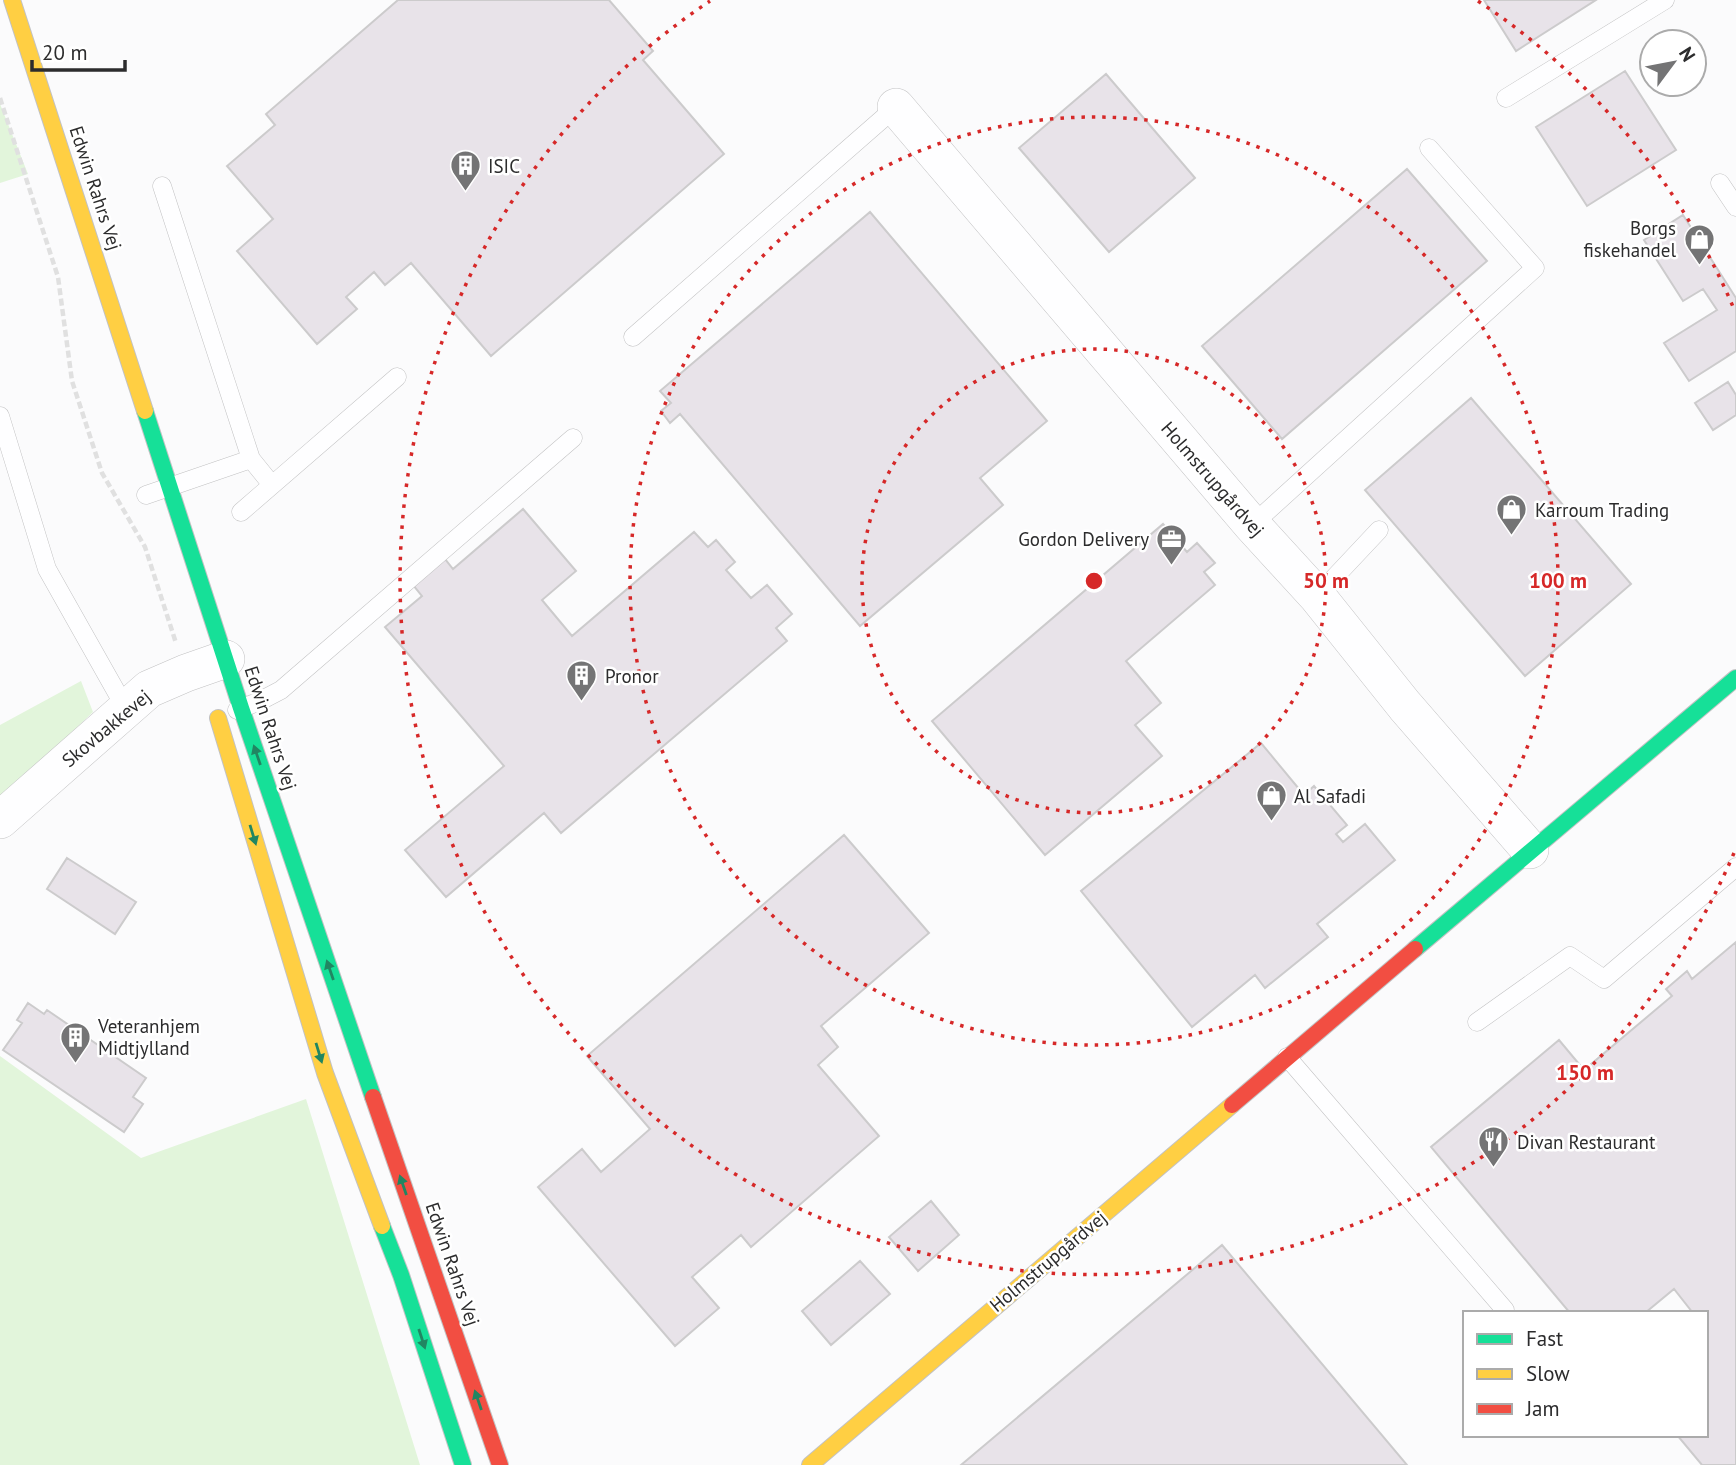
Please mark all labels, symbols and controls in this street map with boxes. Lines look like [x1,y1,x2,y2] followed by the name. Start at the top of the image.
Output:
[32,28,124,72] scale bar
[1638,28,1708,98] north arrow
[42,39,88,66] text: 20 m
[1674,42,1701,66] text: N
[65,123,127,253] street label: Edwin Rahrs Vej
[448,149,482,193] building icon: ISIC
[488,154,520,178] place label: ISIC
[1584,216,1676,262] place label: Borgs fiskehandel
[1682,222,1716,266] shop icon: Borgs fiskehandel
[1156,416,1270,542] street label: Holmstrupgårdvej
[1495,493,1529,537] shop icon: Karroum Trading
[1535,498,1669,522] place label: Karroum Trading
[1155,522,1189,566] office icon: Gordon Delivery
[1018,527,1149,551] place label: Gordon Delivery
[1303,567,1349,594] text: 50 m
[1529,567,1587,594] text: 100 m
[1082,569,1106,593] centre of rings
[565,659,599,703] building icon: Pronor
[240,663,302,793] street label: Edwin Rahrs Vej
[605,664,659,688] place label: Pronor
[57,684,155,772] street label: Skovbakkevej
[251,744,262,765] one-way arrow
[1254,779,1288,823] shop icon: Al Safadi
[1294,784,1366,808] place label: Al Safadi
[249,825,259,846] one-way arrow
[324,960,335,981] one-way arrow
[97,1014,200,1060] place label: Veteranhjem Midtjylland
[58,1020,92,1064] building icon: Veteranhjem Midtjylland
[314,1043,324,1064] one-way arrow
[1556,1059,1614,1086] text: 150 m
[1477,1125,1511,1169] restaurant icon: Divan Restaurant
[1517,1130,1656,1154] place label: Divan Restaurant
[397,1175,408,1196] one-way arrow
[421,1199,485,1329] street label: Edwin Rahrs Vej
[985,1205,1111,1317] street label: Holmstrupgårdvej
[1463,1311,1708,1437] legend
[1526,1325,1563,1352] text: Fast
[417,1329,428,1350] one-way arrow
[1526,1360,1570,1387] text: Slow
[472,1390,483,1411] one-way arrow
[1525,1395,1560,1422] text: Jam

